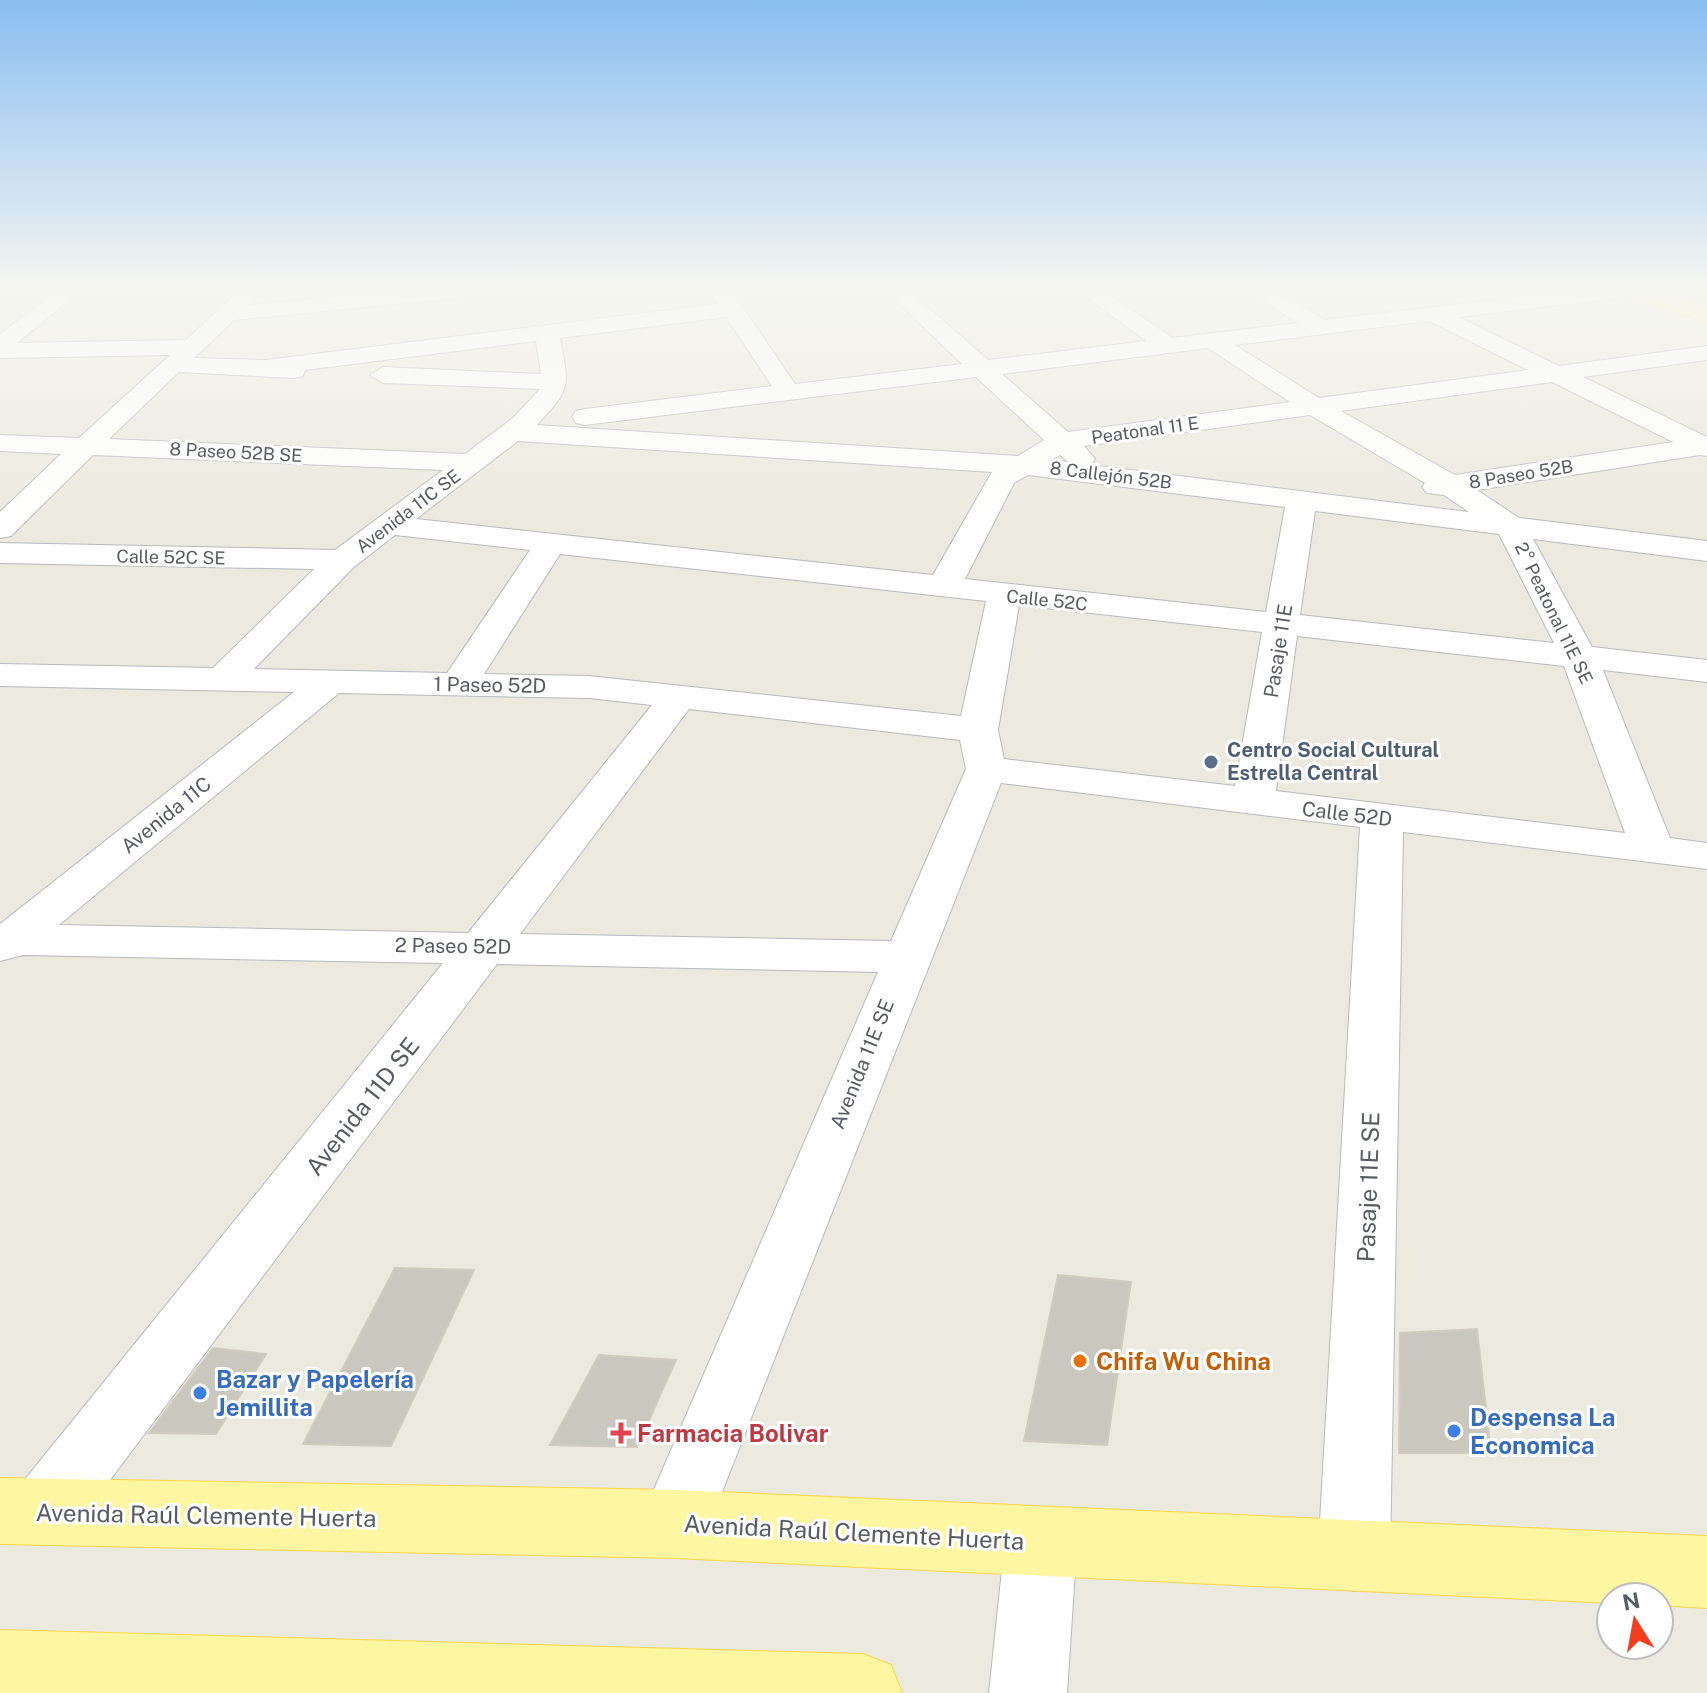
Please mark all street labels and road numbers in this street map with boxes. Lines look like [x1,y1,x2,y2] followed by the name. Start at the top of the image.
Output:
[1090,412,1200,448] street label: Peatonal 11 E
[169,438,303,466] street label: 8 Paseo 52B SE
[1467,455,1575,493] street label: 8 Paseo 52B
[1049,457,1173,493] street label: 8 Callejón 52B
[352,465,464,557] street label: Avenida 11C SE
[1511,539,1597,687] street label: 2° Peatonal 11E SE
[116,546,226,568] street label: Calle 52C SE
[1005,585,1089,615] street label: Calle 52C
[1259,602,1297,700] street label: Pasaje 11E
[434,672,546,698] street label: 1 Paseo 52D
[116,771,216,859] street label: Avenida 11C
[1301,797,1393,831] street label: Calle 52D
[395,933,511,959] street label: 2 Paseo 52D
[825,996,899,1132] street label: Avenida 11E SE
[300,1032,424,1180] street label: Avenida 11D SE
[1351,1111,1385,1263] street label: Pasaje 11E SE
[35,1498,377,1532] street label: Avenida Raúl Clemente Huerta
[683,1509,1025,1555] street label: Avenida Raúl Clemente Huerta

